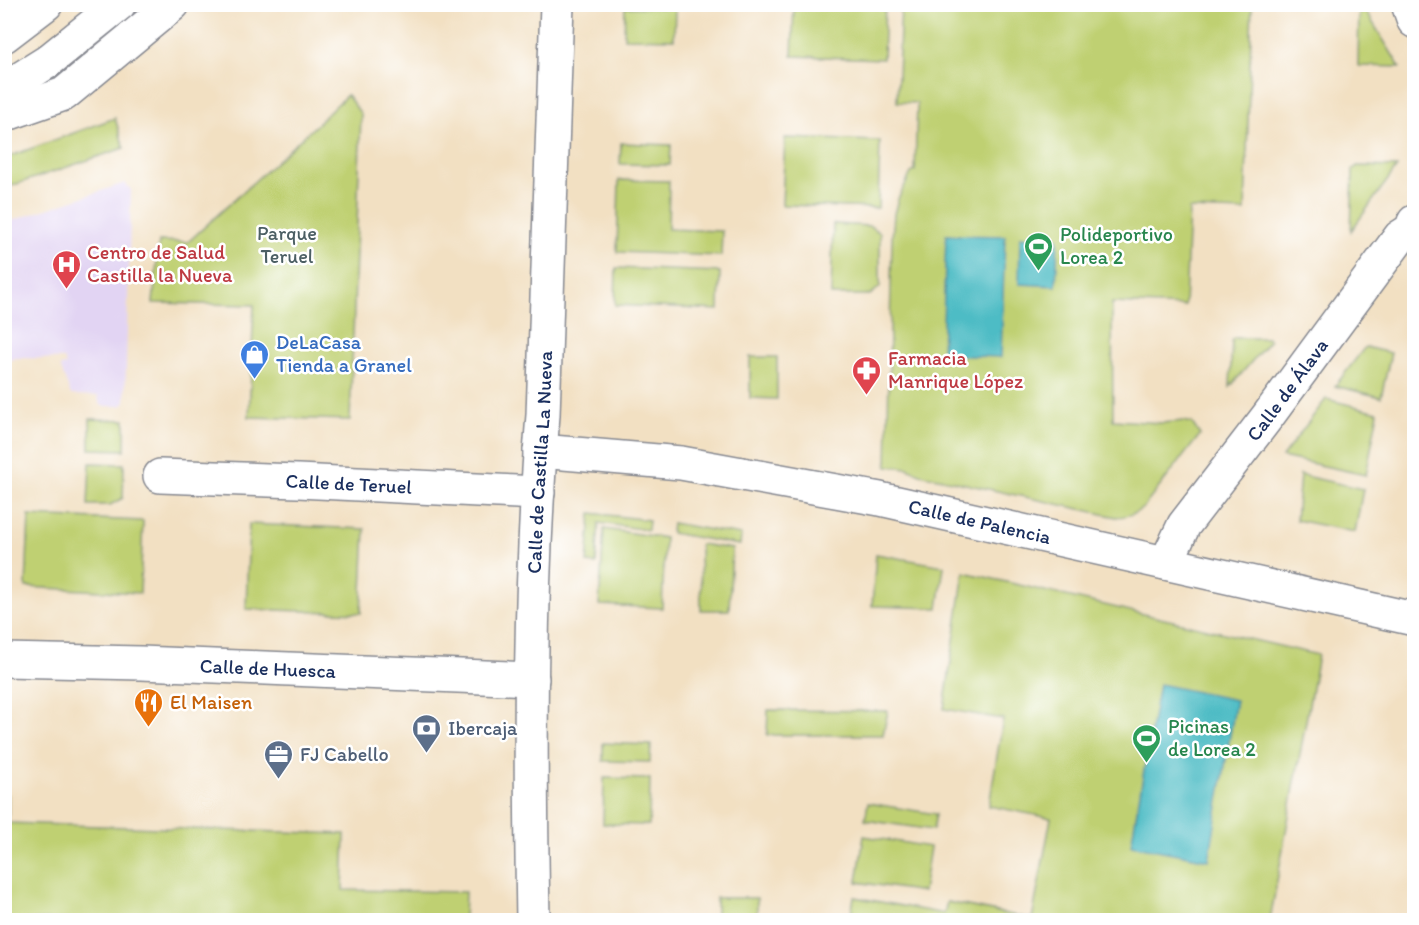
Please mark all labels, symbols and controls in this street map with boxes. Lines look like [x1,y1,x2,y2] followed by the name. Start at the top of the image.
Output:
[257,221,317,268] park label: Parque Teruel
[1060,222,1173,269] place label: Polideportivo Lorea 2
[1023,230,1055,272] sports icon: Polideportivo Lorea 2
[87,240,233,287] place label: Centro de Salud Castilla la Nueva
[50,248,82,290] hospital icon: Centro de Salud Castilla la Nueva
[276,330,412,377] place label: DeLaCasa Tienda a Granel
[1241,334,1333,446] street label: Calle de Álava
[239,338,271,380] shop icon: DeLaCasa Tienda a Granel
[888,346,1023,393] place label: Farmacia Manrique López
[522,350,557,574] street label: Calle de Castilla La Nueva
[851,354,883,396] pharmacy icon: Farmacia Manrique López
[285,469,413,499] street label: Calle de Teruel
[906,494,1054,549] street label: Calle de Palencia
[199,653,337,683] street label: Calle de Huesca
[133,686,165,728] restaurant icon: El Maisen
[170,690,252,714] place label: El Maisen
[411,712,443,754] bank icon: Ibercaja
[1168,714,1256,761] place label: Picinas de Lorea 2
[448,716,518,740] place label: Ibercaja
[1131,722,1163,764] sports icon: Picinas de Lorea 2
[263,738,295,780] office icon: FJ Cabello
[300,742,389,766] place label: FJ Cabello

